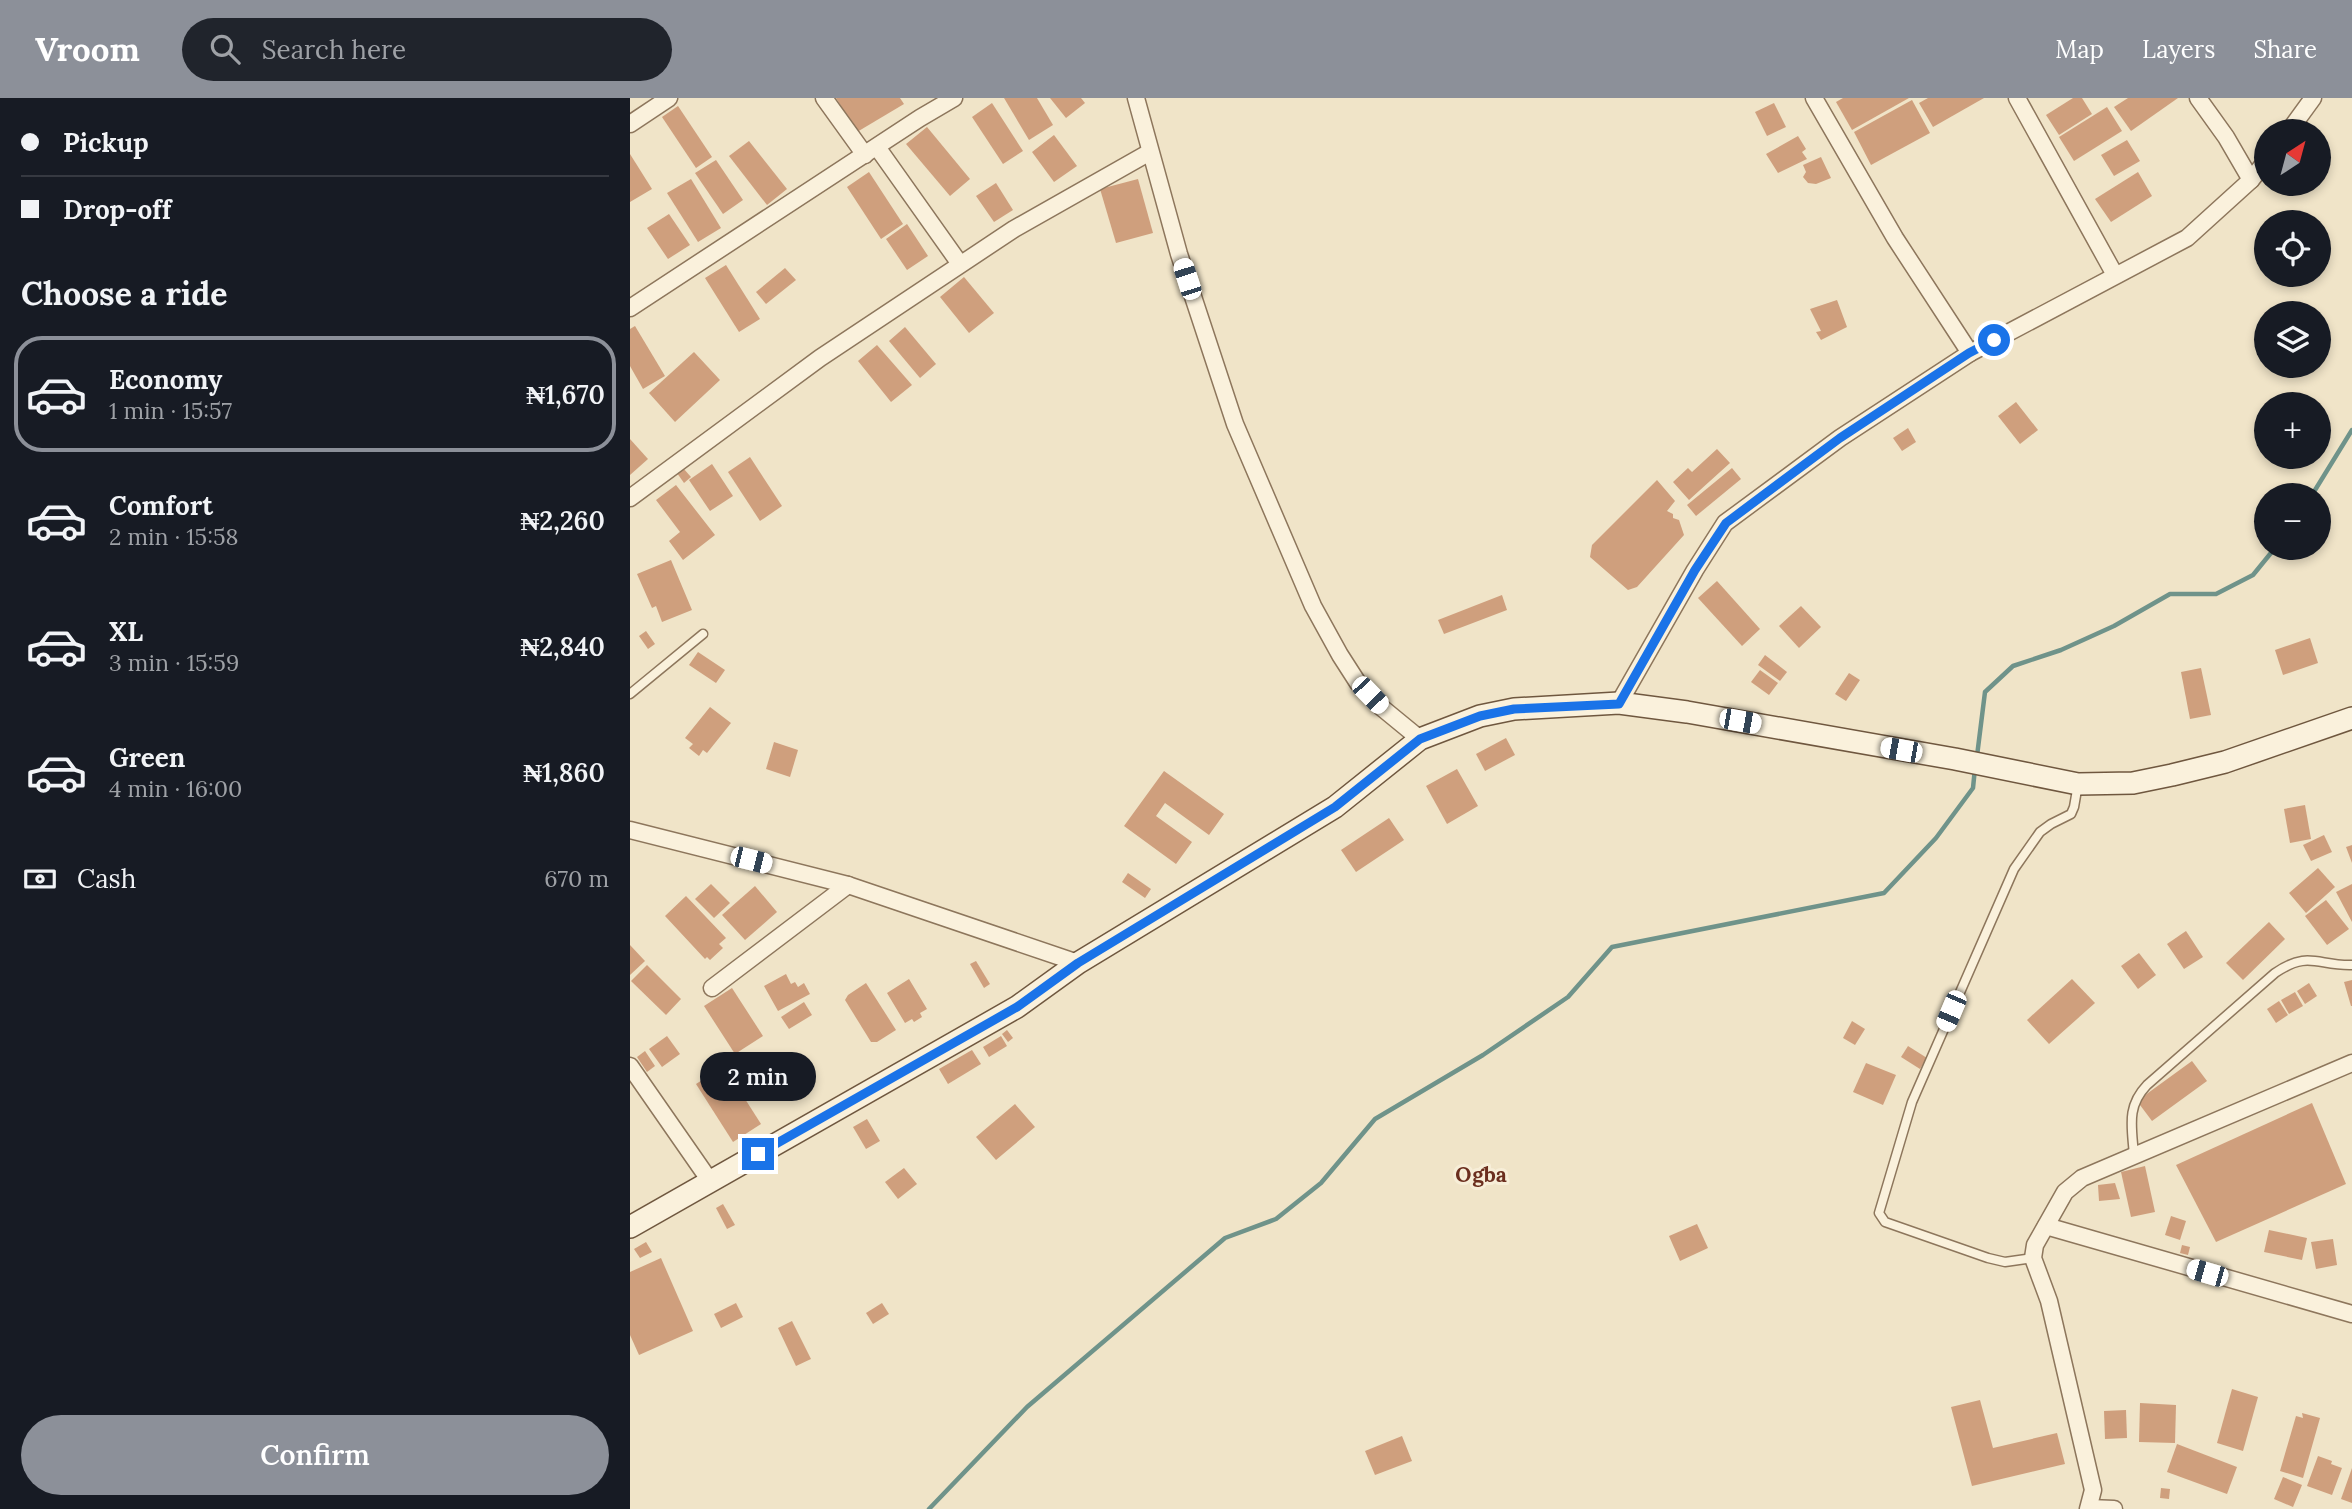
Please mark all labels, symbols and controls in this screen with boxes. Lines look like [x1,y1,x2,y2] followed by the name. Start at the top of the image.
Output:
[182,18,672,81] search box
[35,28,140,70] text: Vroom
[206,30,244,68] icon: search
[262,33,406,66] text: Search here
[2055,34,2104,65] text: Map
[2142,34,2215,65] text: Layers
[2253,34,2317,65] text: Share
[2254,119,2331,196] north arrow
[2254,119,2331,560] map controls
[63,126,149,159] text: Pickup
[63,193,171,226] text: Drop-off
[2254,210,2331,287] button: locate
[1171,256,1204,302] car
[21,273,228,314] text: Choose a ride
[2254,301,2331,378] button: layers
[1978,324,2010,356] route start
[25,363,88,426] icon: car
[109,363,222,396] text: Economy
[526,378,605,411] text: ₦1,670
[2254,392,2331,469] button: +
[109,396,232,425] text: 1 min · 15:57
[2254,483,2331,560] button: −
[25,489,88,552] icon: car
[109,489,213,522] text: Comfort
[521,504,605,537] text: ₦2,260
[109,522,238,551] text: 2 min · 15:58
[25,615,88,678] icon: car
[109,615,143,648] text: XL
[520,630,605,663] text: ₦2,840
[109,648,239,677] text: 3 min · 15:59
[1348,673,1393,717] car
[1718,707,1763,735] car
[1879,736,1924,764] car
[25,741,88,804] icon: car
[109,741,185,774] text: Green
[523,756,605,789] text: ₦1,860
[109,774,242,803] text: 4 min · 16:00
[729,845,774,875] car
[21,860,59,898] icon: cash
[77,862,136,895] text: Cash
[544,864,609,893] text: 670 m
[1934,988,1969,1034] car
[700,1052,816,1102] callout: 2 min
[728,1062,788,1091] text: 2 min
[742,1138,774,1170] route end
[1455,1161,1507,1188] district label: Ogba
[2184,1257,2231,1289] car
[21,1415,609,1495] button: Confirm

